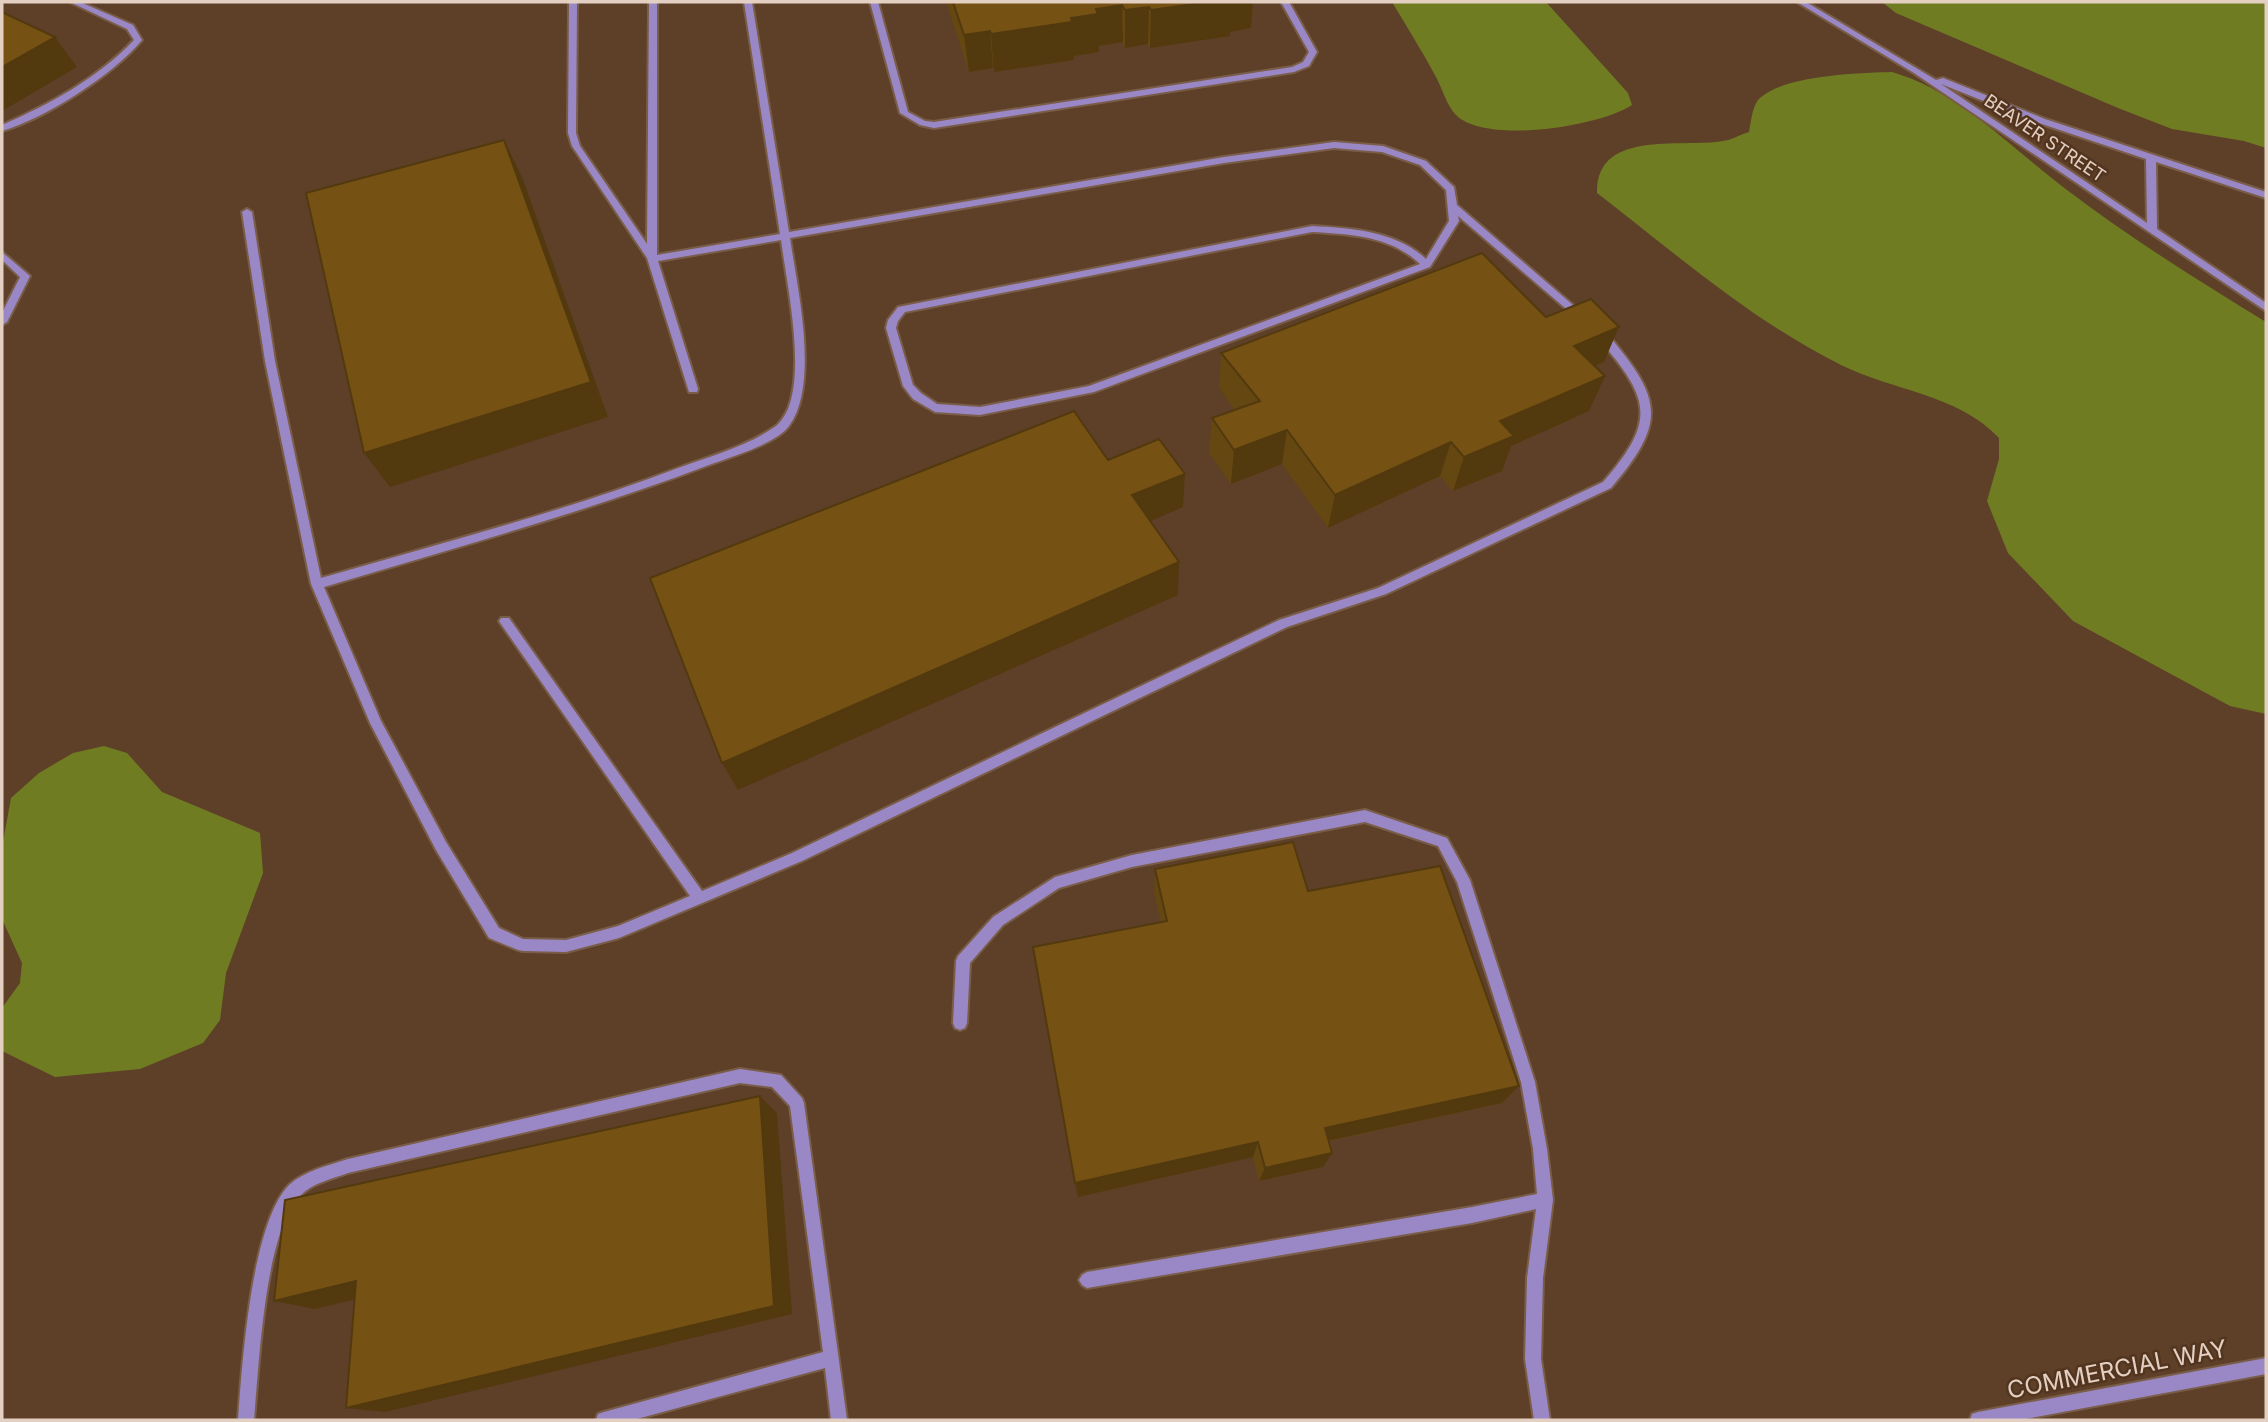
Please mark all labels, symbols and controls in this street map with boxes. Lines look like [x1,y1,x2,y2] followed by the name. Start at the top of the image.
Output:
[1980,90,2110,186] street label: BEAVER STREET
[2005,1333,2229,1405] street label: COMMERCIAL WAY

